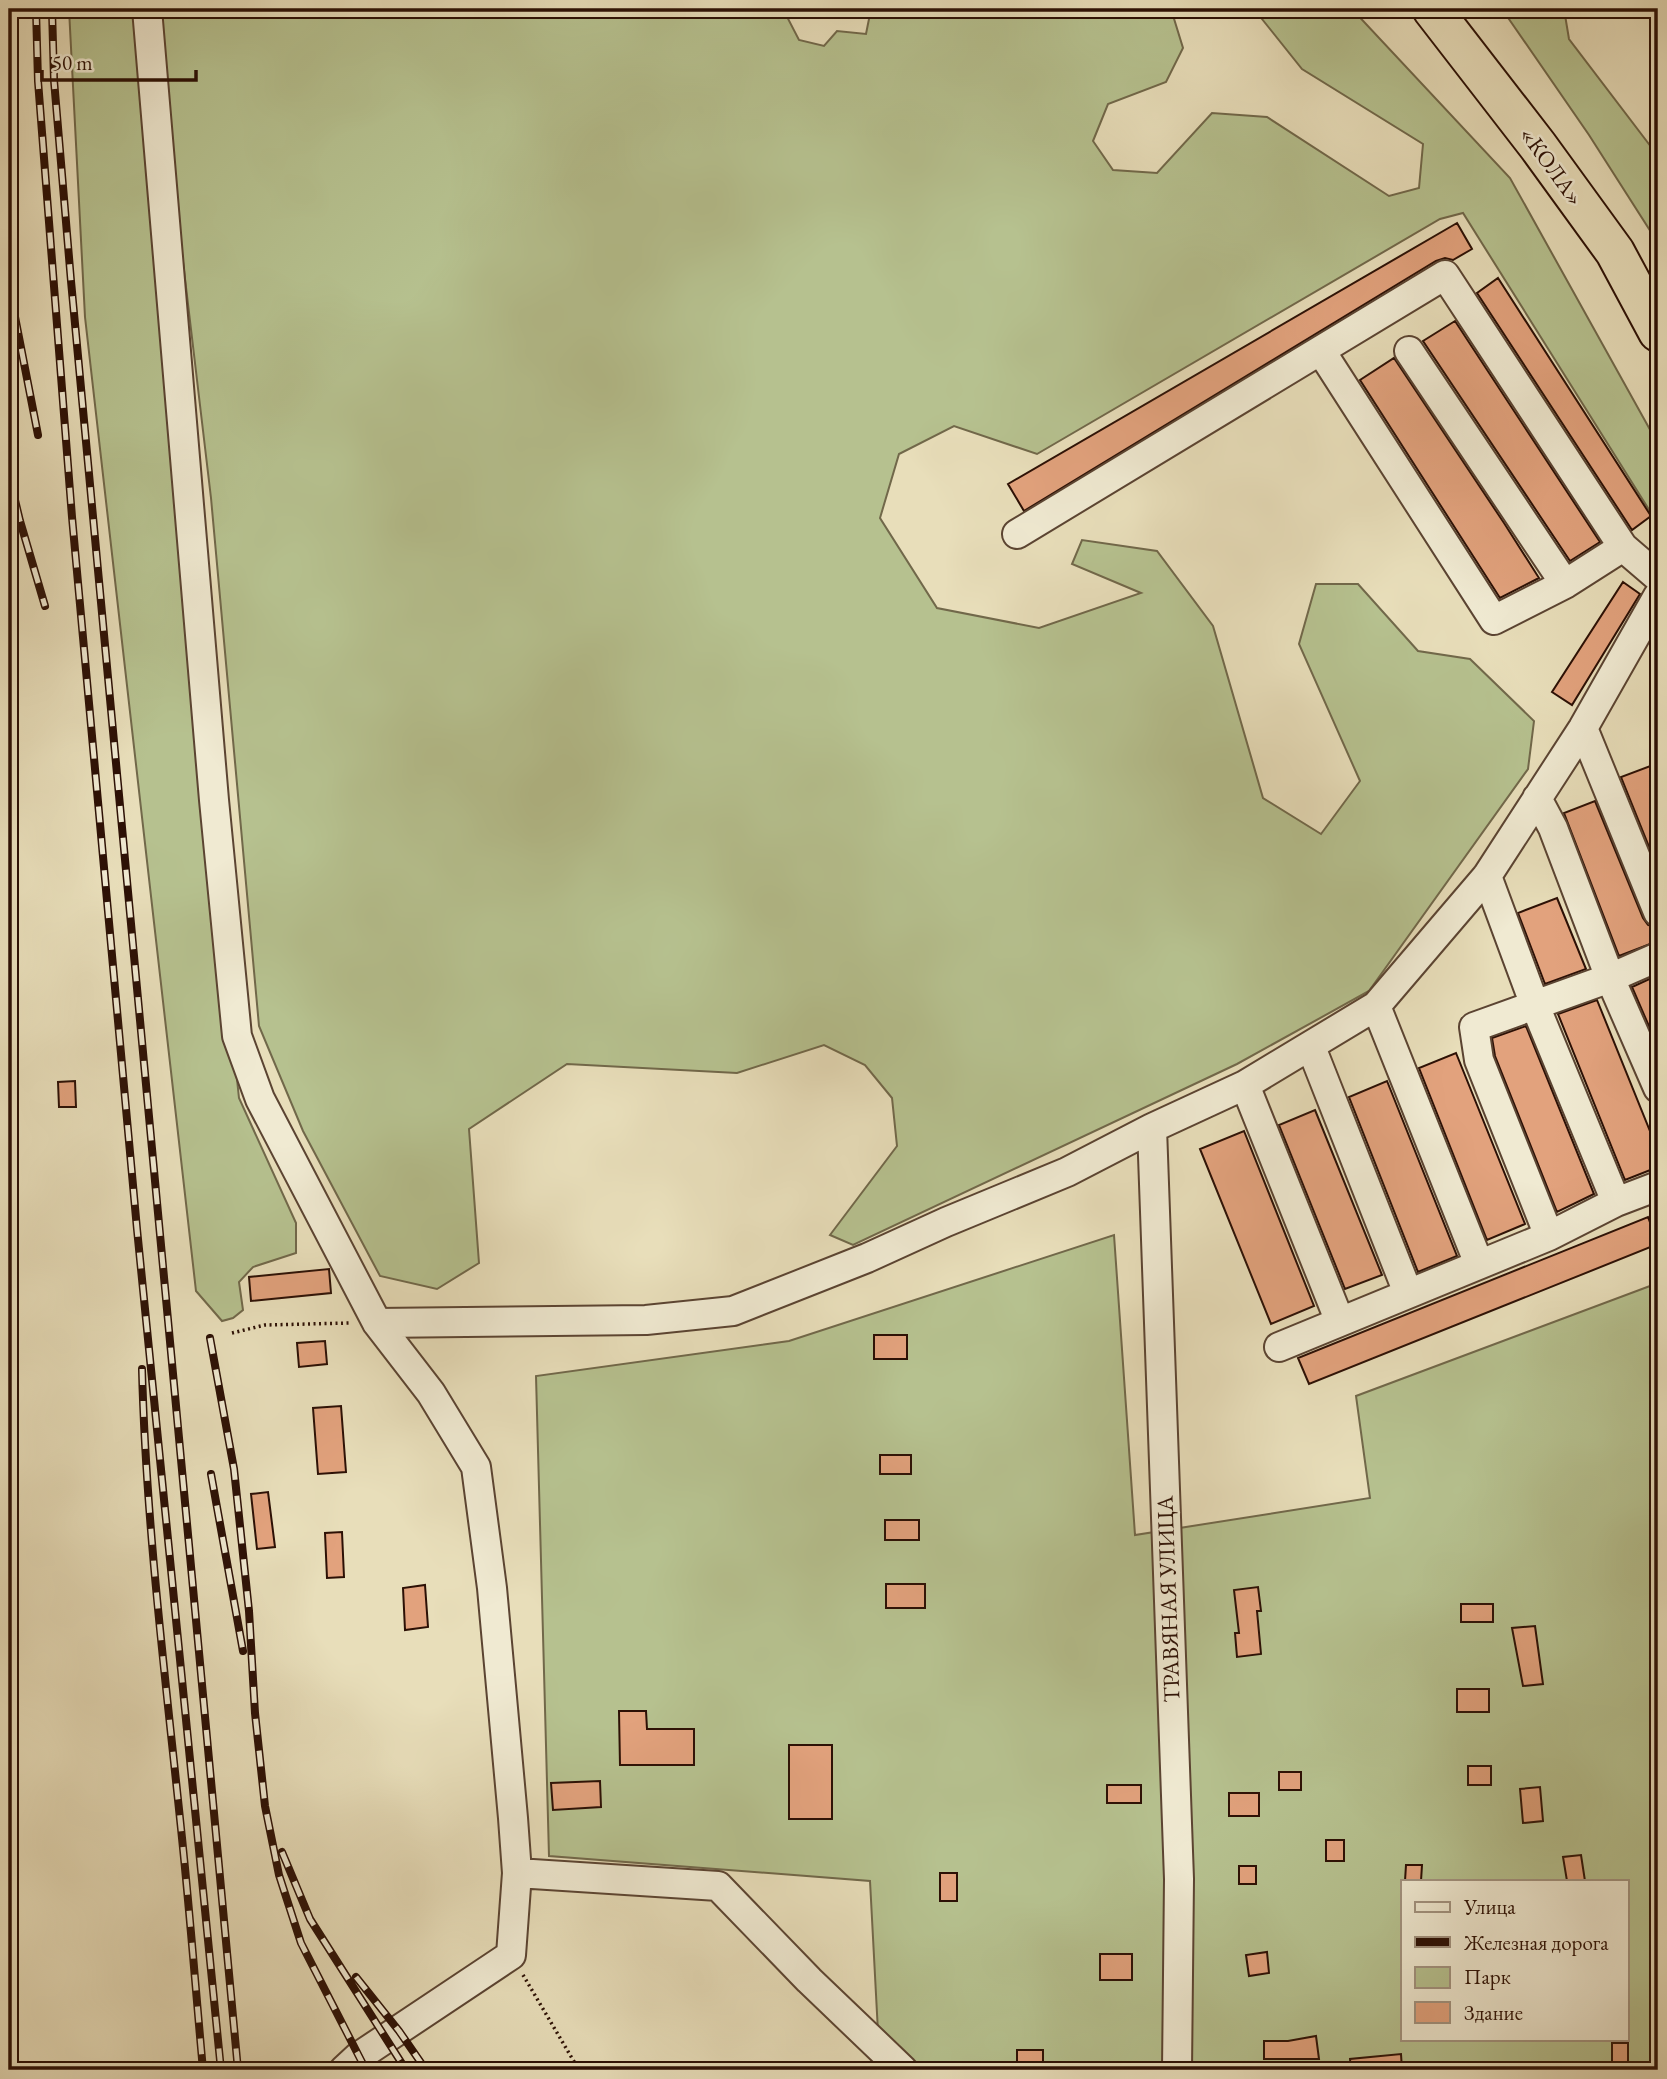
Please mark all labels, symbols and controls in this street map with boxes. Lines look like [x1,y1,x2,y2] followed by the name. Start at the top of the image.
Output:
[42,38,196,82] scale bar
[52,49,93,76] text: 50 m
[1513,120,1591,212] street label: «КОЛА»
[1149,1494,1187,1703] street label: ТРАВЯНАЯ УЛИЦА
[1401,1880,1628,2040] legend
[1463,1893,1516,1920] text: Улица
[1463,1929,1609,1956] text: Железная дорога
[1464,1963,1511,1990] text: Парк
[1464,1999,1523,2026] text: Здание

